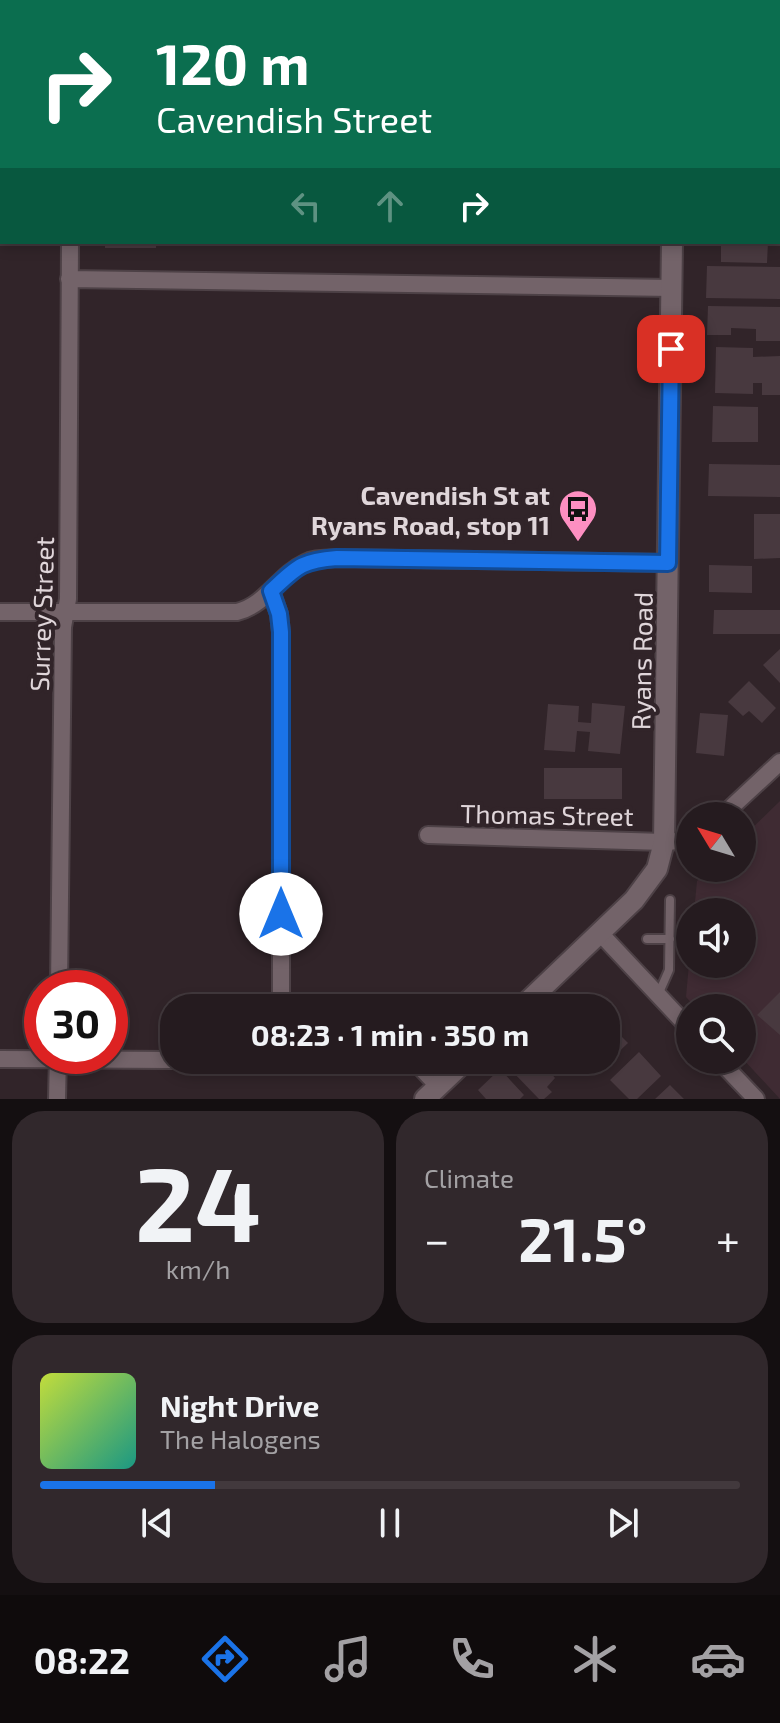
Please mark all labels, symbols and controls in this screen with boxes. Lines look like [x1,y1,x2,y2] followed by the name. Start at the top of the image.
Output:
[156,29,310,96] text: 120 m
[24,32,128,136] icon: right
[156,97,432,140] text: Cavendish Street
[284,184,328,228] icon: left
[368,184,412,228] icon: ahead
[452,184,496,228] icon: right
[637,315,705,383] pin
[649,327,693,371] icon: arrive
[311,479,550,541] place label: Cavendish St at Ryans Road, stop 11
[557,488,599,543] bus stop icon: Cavendish St at Ryans Road, stop 11
[23,536,59,692] street label: Surrey Street
[624,592,658,730] street label: Ryans Road
[460,797,634,831] street label: Thomas Street
[676,802,756,882] north arrow
[676,802,756,1074] map controls
[239,872,323,956] position arrow
[676,898,756,978] button: sound
[24,970,128,1074] speed limit sign: 30
[676,994,756,1074] button: search
[251,1016,529,1052] text: 08:23 · 1 min · 350 m
[135,1138,261,1263] text: 24
[424,1162,514,1193] text: Climate
[518,1202,647,1274] text: 21.5°
[424,1212,450,1265] text: −
[716,1212,740,1265] text: +
[166,1253,230,1284] text: km/h
[160,1387,319,1423] text: Night Drive
[160,1423,321,1454] text: The Halogens
[135,1501,179,1545] icon: previous
[368,1501,412,1545] icon: pause
[601,1501,645,1545] icon: next
[197,1631,253,1687] icon: directions
[320,1631,376,1687] icon: music
[444,1631,500,1687] icon: phone
[567,1631,623,1687] icon: climate
[690,1631,746,1687] icon: car
[34,1638,130,1681] text: 08:22

